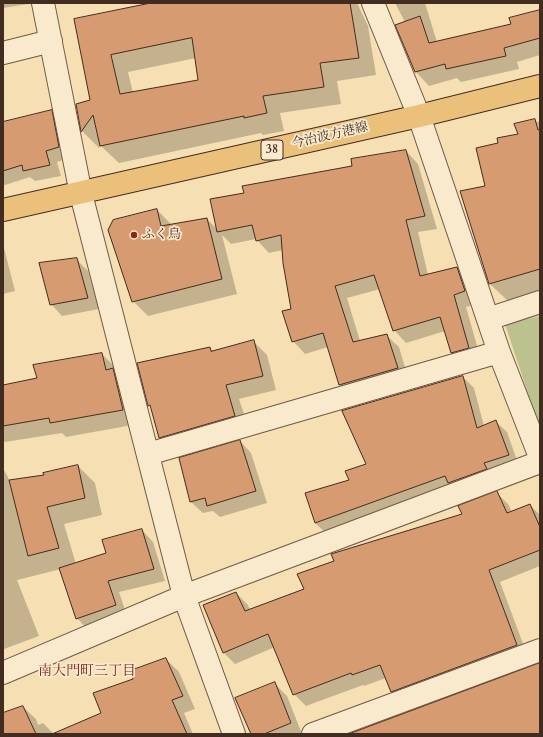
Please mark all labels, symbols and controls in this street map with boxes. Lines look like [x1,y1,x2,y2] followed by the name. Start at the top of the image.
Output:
[290,120,370,152] street label: 今治波方港線
[261,140,283,160] road number: 38
[142,227,181,243] place label: ふく鳥
[129,230,139,240] marker: ふく鳥
[38,664,136,680] district label: 南大門町三丁目

